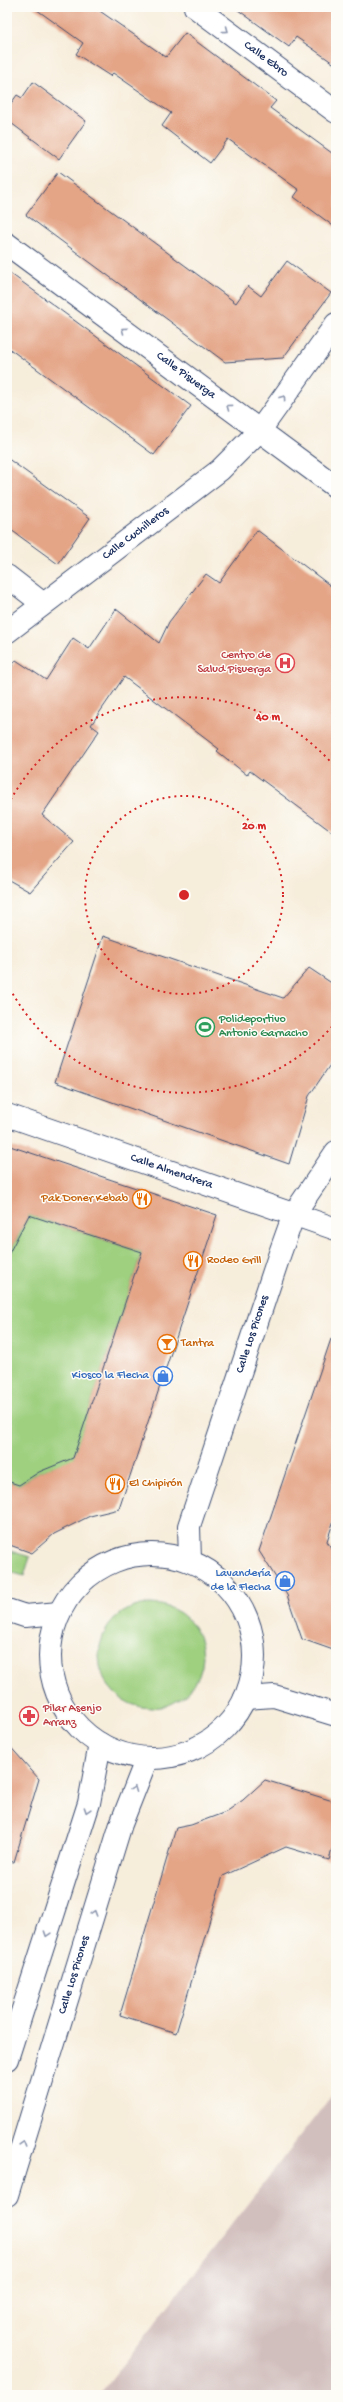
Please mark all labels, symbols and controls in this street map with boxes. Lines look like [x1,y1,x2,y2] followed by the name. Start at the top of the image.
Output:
[222,25,229,32] one-way arrow
[241,38,291,81] street label: Calle Ebro
[122,328,129,335] one-way arrow
[153,349,218,403] street label: Calle Pisuerga
[278,396,285,403] one-way arrow
[226,404,233,412] one-way arrow
[100,504,172,563] street label: Calle Cuchilleros
[197,649,272,677] place label: Centro de Salud Pisuerga
[274,652,296,674] hospital icon: Centro de Salud Pisuerga
[255,711,280,725] text: 40 m
[242,820,267,834] text: 20 m
[177,888,191,902] centre of rings
[218,1013,308,1041] place label: Polideportivo Antonio Garnacho
[194,1016,216,1038] sports icon: Polideportivo Antonio Garnacho
[128,1151,215,1193] street label: Calle Almendrera
[131,1188,153,1210] restaurant icon: Pak Doner Kebab
[40,1192,129,1206] place label: Pak Doner Kebab
[182,1250,204,1272] restaurant icon: Rodeo Grill
[207,1254,262,1268] place label: Rodeo Grill
[233,1293,273,1375] street label: Calle Los Picones
[156,1333,178,1355] bar icon: Tantra
[180,1337,214,1351] place label: Tantra
[152,1365,174,1387] shop icon: Kiosco la Flecha
[72,1369,149,1383] place label: Kiosco la Flecha
[104,1473,126,1495] restaurant icon: El Chipirón
[129,1477,182,1491] place label: El Chipirón
[211,1567,271,1595] place label: Lavandería de la Flecha
[274,1570,296,1592] shop icon: Lavandería de la Flecha
[42,1702,102,1730] place label: Pilar Asenjo Arranz
[18,1705,40,1727] pharmacy icon: Pilar Asenjo Arranz
[130,1786,138,1793] one-way arrow
[83,1806,92,1813] one-way arrow
[89,1910,98,1917] one-way arrow
[43,1930,52,1937] one-way arrow
[56,1934,93,2016] street label: Calle Los Picones
[18,2141,27,2148] one-way arrow

